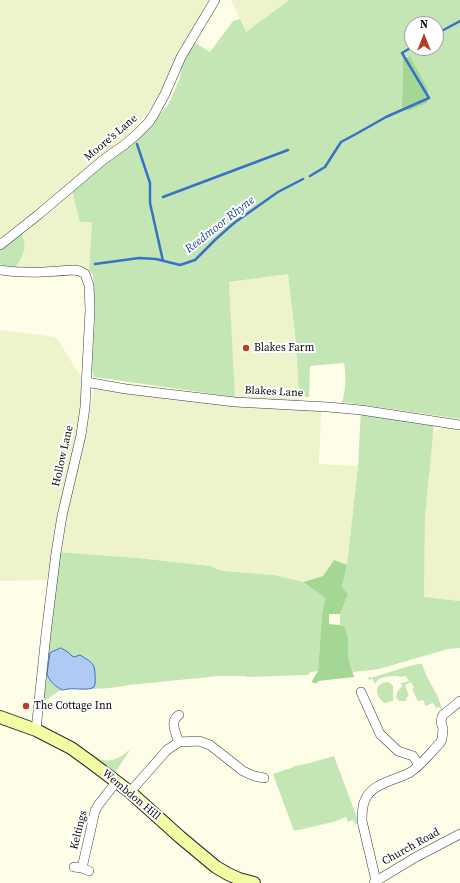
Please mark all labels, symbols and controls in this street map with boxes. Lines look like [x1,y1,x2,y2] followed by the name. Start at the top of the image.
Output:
[404,16,444,56] north arrow
[420,17,428,32] text: N
[82,112,140,164] street label: Moore's Lane
[182,193,258,257] water label: Reedmoor Rhyne
[254,341,314,355] place label: Blakes Farm
[241,343,251,353] marker: Blakes Farm
[244,384,304,400] street label: Blakes Lane
[50,424,76,488] street label: Hollow Lane
[34,699,112,713] place label: The Cottage Inn
[21,701,31,711] marker: The Cottage Inn
[99,767,163,823] street label: Wembdon Hill
[68,809,90,851] street label: Keltings
[380,826,442,868] street label: Church Road

